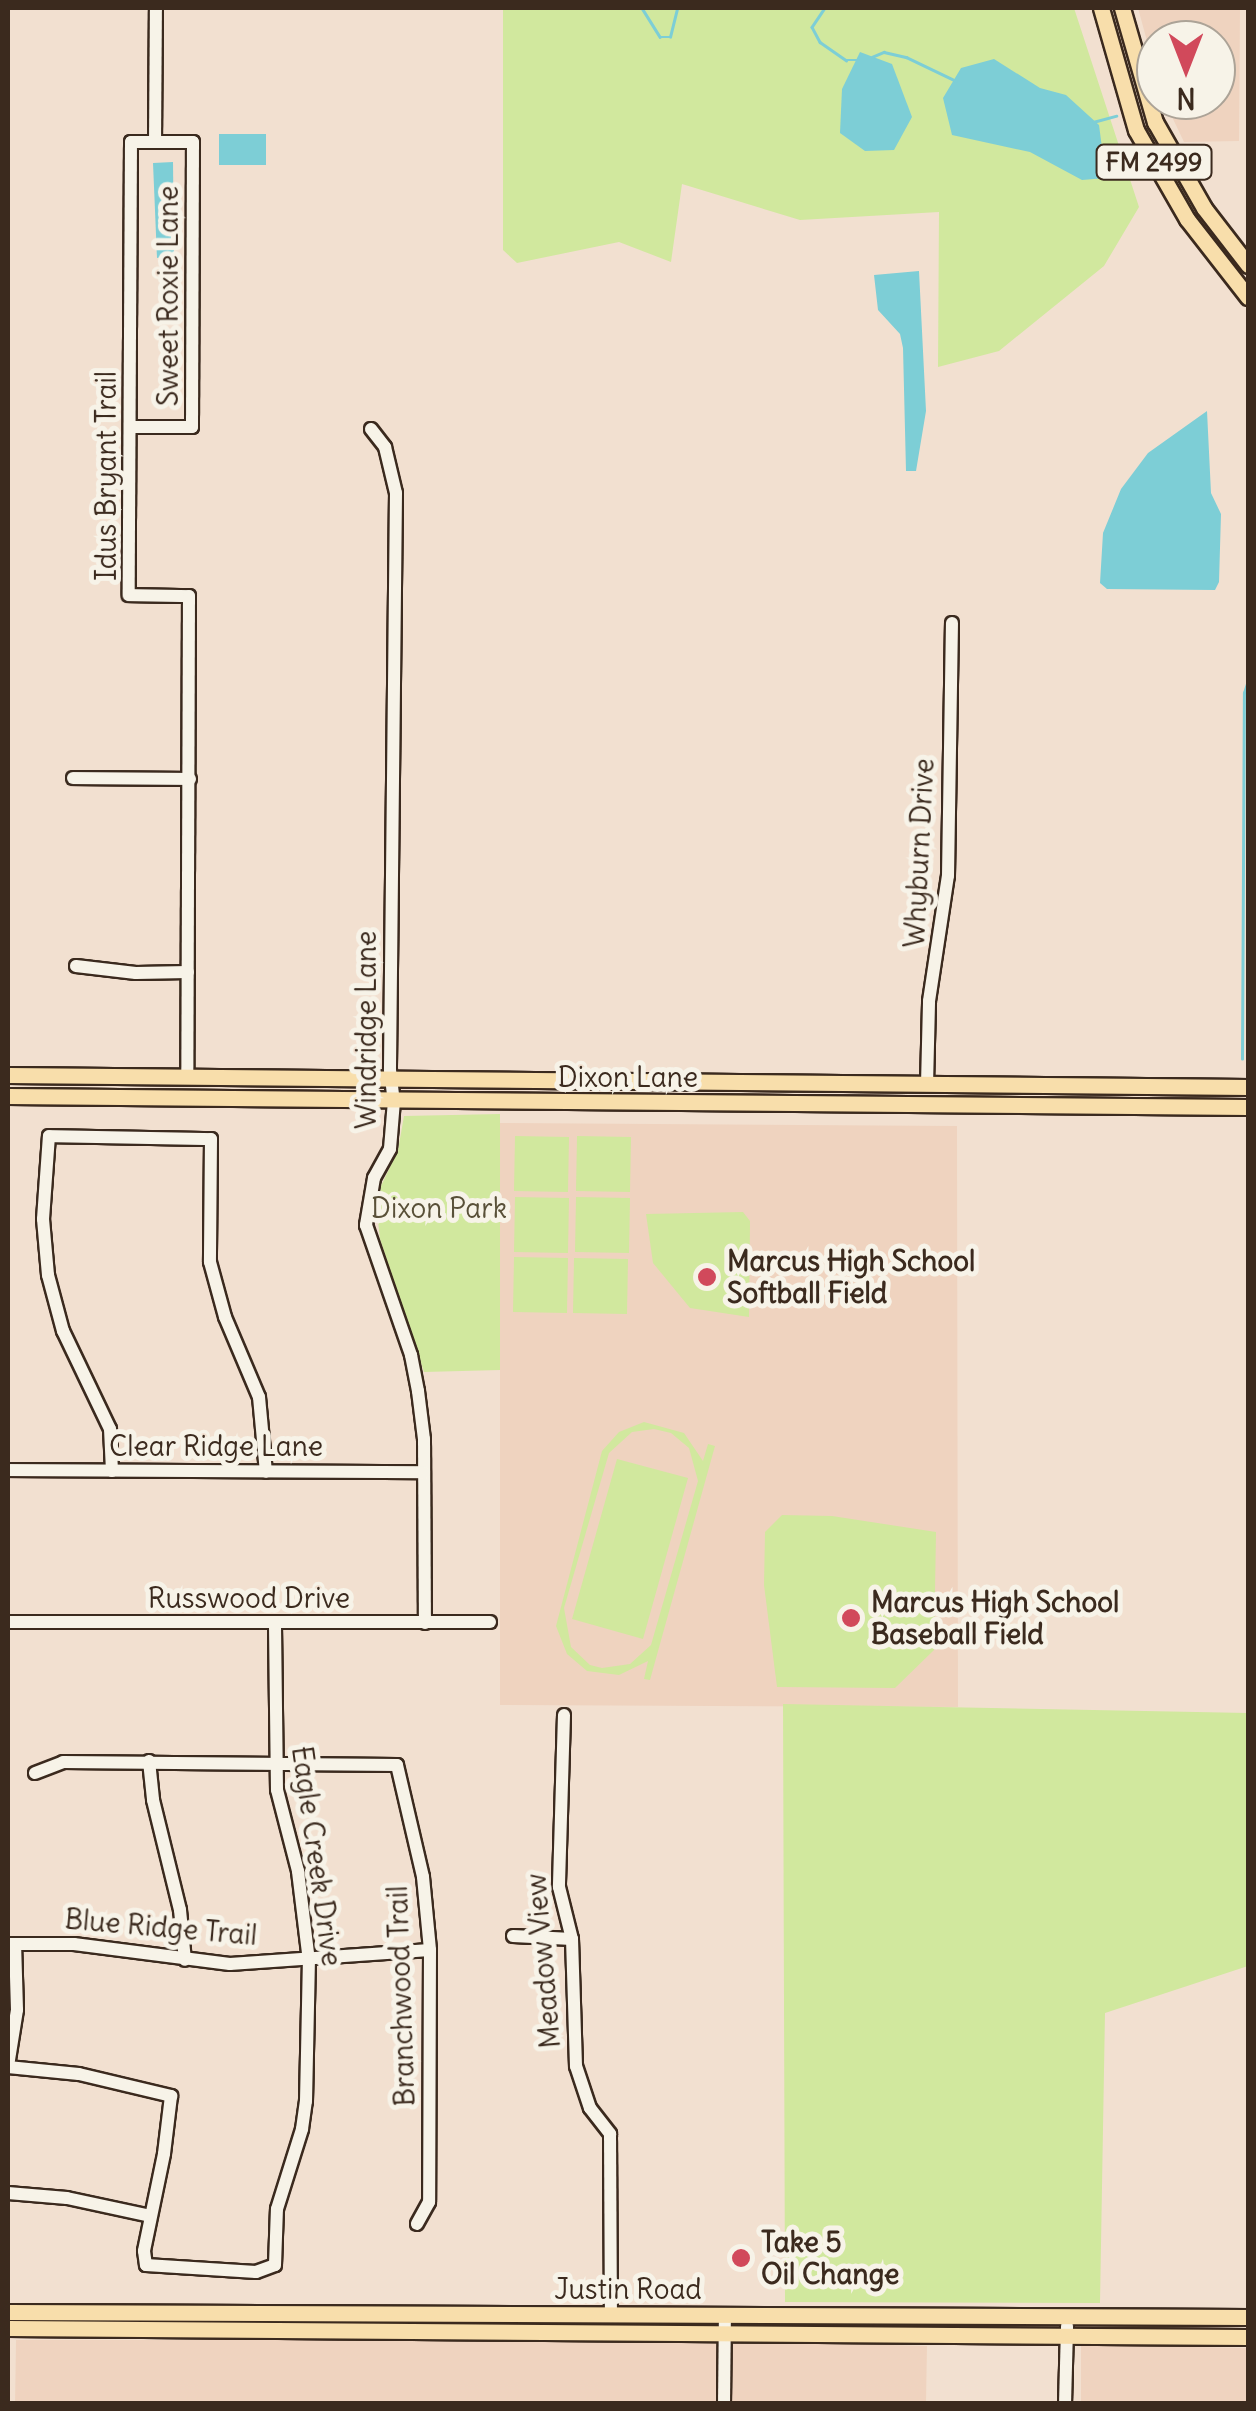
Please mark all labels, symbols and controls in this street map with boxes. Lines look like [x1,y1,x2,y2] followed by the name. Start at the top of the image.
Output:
[1136,20,1236,120] north arrow
[1176,80,1196,116] text: N
[1094,142,1214,182] road number: FM 2499
[151,186,185,406] street label: Sweet Roxie Lane
[89,371,123,581] street label: Idus Bryant Trail
[897,757,941,949] street label: Whyburn Drive
[349,931,383,1129] street label: Windridge Lane
[558,1060,698,1094] street label: Dixon Lane
[371,1191,507,1225] park label: Dixon Park
[727,1244,975,1310] place label: Marcus High School Softball Field
[696,1266,718,1288] marker: Marcus High School Softball Field
[109,1429,323,1463] street label: Clear Ridge Lane
[148,1581,350,1615] street label: Russwood Drive
[871,1585,1119,1651] place label: Marcus High School Baseball Field
[840,1607,862,1629] marker: Marcus High School Baseball Field
[285,1744,349,1968] street label: Eagle Creek Drive
[519,1872,567,2050] street label: Meadow View
[380,1885,422,2107] street label: Branchwood Trail
[63,1902,259,1952] street label: Blue Ridge Trail
[761,2225,899,2291] place label: Take 5 Oil Change
[730,2247,752,2269] marker: Take 5 Oil Change
[554,2272,702,2306] street label: Justin Road

